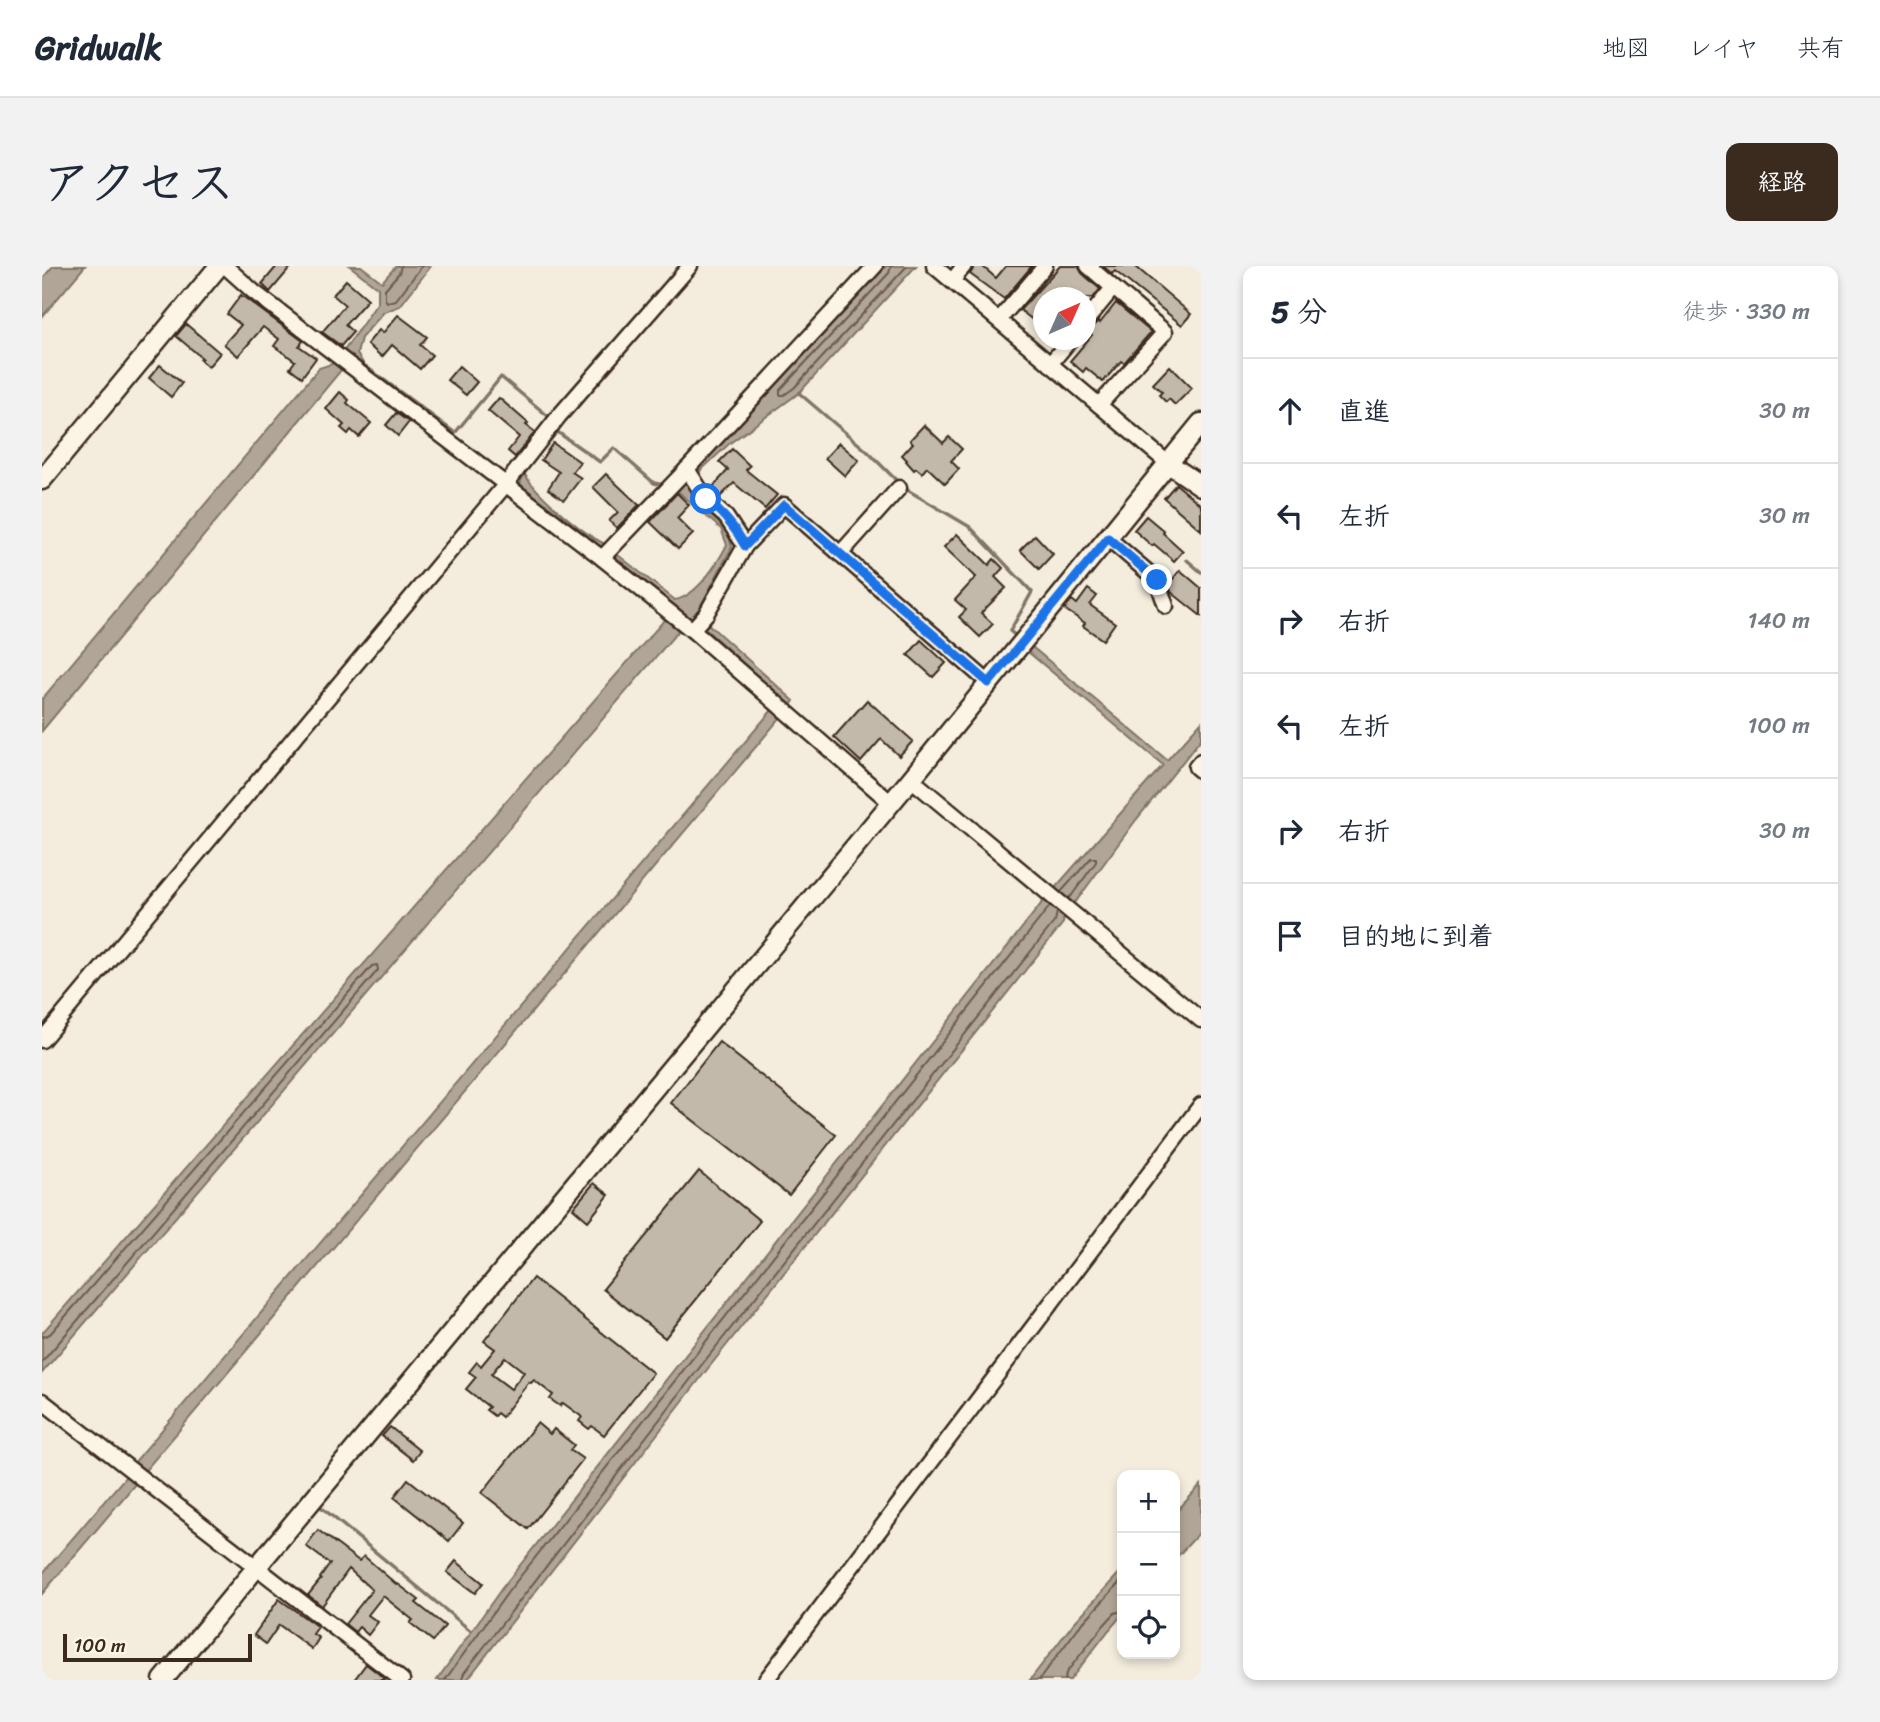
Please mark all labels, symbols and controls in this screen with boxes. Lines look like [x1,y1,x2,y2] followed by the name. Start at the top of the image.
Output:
[35,19,162,77] text: Gridwalk
[1602,27,1650,69] text: 地図
[1688,27,1759,69] text: レイヤ
[1797,27,1845,69] text: 共有
[42,139,235,226] text: アクセス
[1726,143,1838,221] button: 経路
[1271,285,1327,339] text: 5 分
[1033,287,1096,350] north arrow
[1682,291,1810,332] text: 徒歩 · 330 m
[1338,388,1390,434] text: 直進
[1759,390,1810,431] text: 30 m
[1271,392,1309,430] icon: ahead
[690,483,721,514] route start
[1338,493,1390,539] text: 左折
[1759,495,1810,536] text: 30 m
[1271,497,1309,535] icon: left
[1141,564,1172,595] route end
[1338,598,1390,644] text: 右折
[1748,600,1810,641] text: 140 m
[1271,602,1309,640] icon: right
[1338,703,1390,749] text: 左折
[1747,705,1810,746] text: 100 m
[1271,707,1309,745] icon: left
[1338,808,1390,854] text: 右折
[1759,810,1810,851] text: 30 m
[1271,812,1309,850] icon: right
[1338,913,1494,959] text: 目的地に到着
[1271,917,1309,955] icon: arrive
[1117,1470,1180,1659] map controls
[1117,1470,1180,1533] button: +
[1117,1533,1180,1596] button: −
[1117,1596,1180,1659] button: locate
[74,1629,126,1662] text: 100 m
[63,1631,252,1663] scale bar

